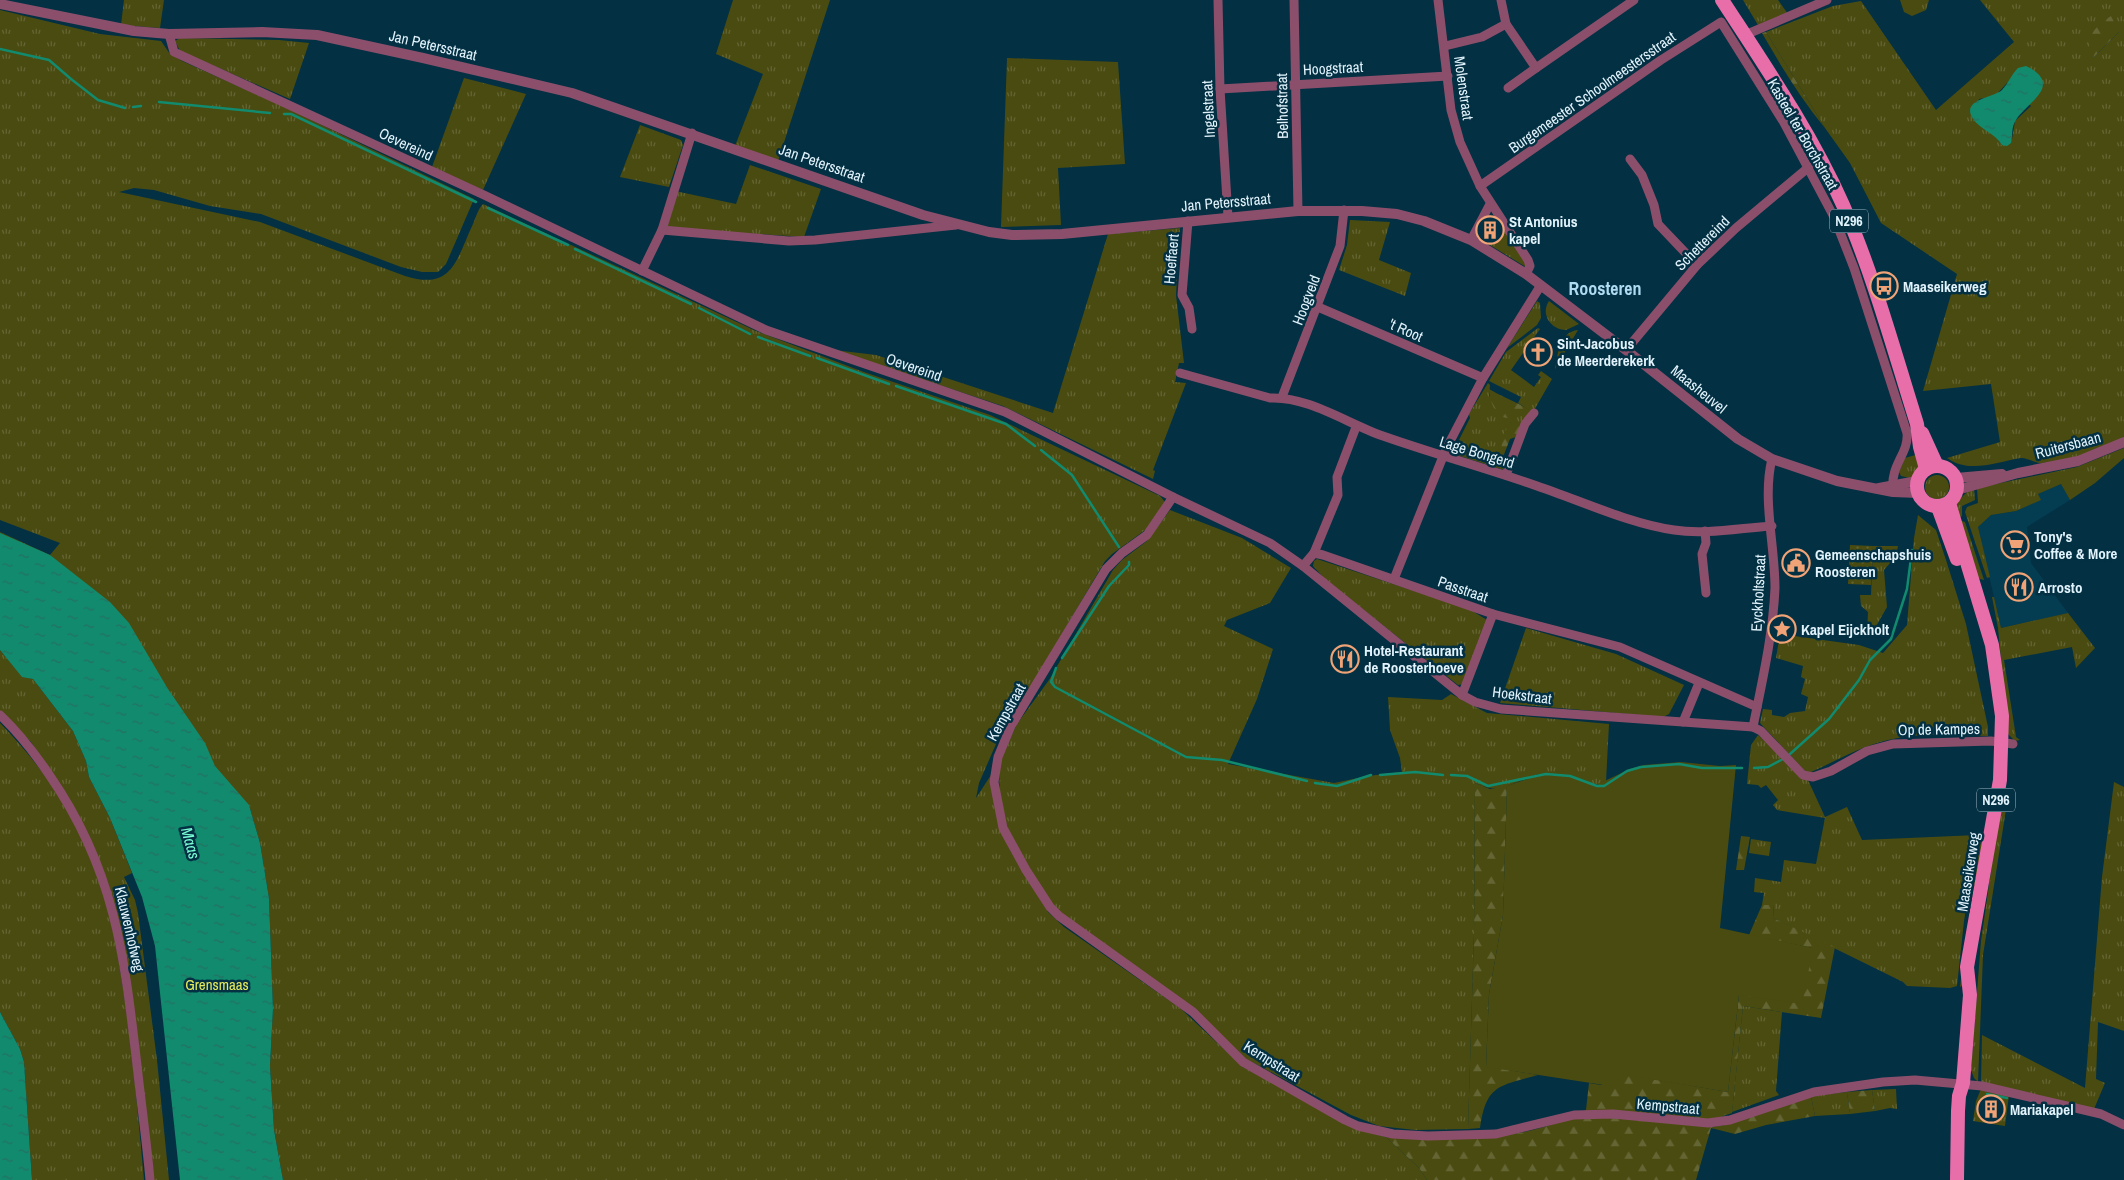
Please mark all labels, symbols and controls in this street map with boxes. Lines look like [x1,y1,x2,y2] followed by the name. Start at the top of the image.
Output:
[387,25,480,65] street label: Jan Petersstraat
[1504,26,1680,158] street label: Burgemeester Schoolmeestersstraat
[1449,55,1479,122] street label: Molenstraat
[1302,56,1364,80] street label: Hoogstraat
[1271,72,1293,139] street label: Belhofstraat
[1763,75,1844,194] street label: Kasteel ter Borchstraat
[1196,79,1220,138] street label: Ingelstraat
[376,122,436,166] street label: Oevereind
[776,138,868,188] street label: Jan Petersstraat
[1180,188,1272,216] street label: Jan Petersstraat
[1830,210,1868,232] road number: N296
[1509,211,1578,249] place label: St Antonius kapel
[1670,211,1734,275] street label: Schettereind
[1475,215,1505,245] building icon: St Antonius kapel
[1158,232,1184,285] street label: Hoeffaert
[1869,271,1899,301] bus stop icon: Maaseikerweg
[1287,272,1325,328] street label: Hoogveld
[1569,276,1642,301] district label: Roosteren
[1903,276,1987,297] place label: Maaseikerweg
[1386,313,1427,347] street label: 't Root
[1557,333,1655,371] place label: Sint-Jacobus de Meerderekerk
[1523,337,1553,367] church icon: Sint-Jacobus de Meerderekerk
[883,348,945,386] street label: Oevereind
[1667,360,1731,418] street label: Maasheuvel
[2033,426,2103,464] street label: Ruitersbaan
[1437,431,1517,473] street label: Lage Bongerd
[2034,526,2118,564] place label: Tony's Coffee & More
[2000,530,2030,560] supermarket icon: Tony's Coffee & More
[1815,544,1931,582] place label: Gemeenschapshuis Roosteren
[1781,548,1811,578] public building icon: Gemeenschapshuis Roosteren
[1745,553,1771,632] street label: Eyckholtstraat
[1435,571,1492,608] street label: Passtraat
[2004,572,2034,602] restaurant icon: Arrosto
[2038,577,2082,598] place label: Arrosto
[1767,614,1797,644] place icon: Kapel Eijckholt
[1801,619,1889,640] place label: Kapel Eijckholt
[1364,640,1464,678] place label: Hotel-Restaurant de Roosterhoeve
[1330,644,1360,674] restaurant icon: Hotel-Restaurant de Roosterhoeve
[982,679,1031,745] street label: Kempstraat
[1491,681,1553,709] street label: Hoekstraat
[1898,718,1980,740] street label: Op de Kampes
[1977,788,2015,812] road number: N296
[176,825,206,862] water label: Maas
[1951,831,1985,913] street label: Maaseikerweg
[110,884,150,974] street label: Klauwenhofweg
[185,974,249,995] park label: Grensmaas
[1240,1035,1305,1087] street label: Kempstraat
[1636,1093,1701,1119] street label: Kempstraat
[1976,1094,2006,1124] building icon: Mariakapel
[2010,1099,2074,1120] place label: Mariakapel

